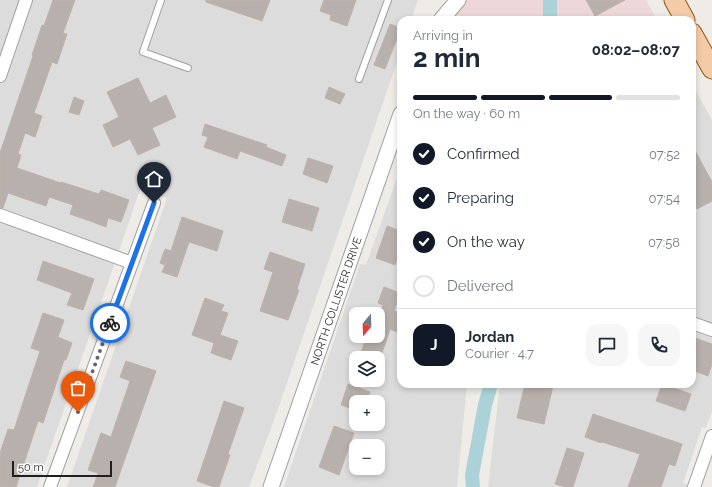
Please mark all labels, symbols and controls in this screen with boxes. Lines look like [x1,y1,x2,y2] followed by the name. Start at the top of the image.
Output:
[413,28,473,43] text: Arriving in
[592,41,680,59] text: 08:02–08:07
[413,43,480,73] text: 2 min
[413,106,520,121] text: On the way · 60 m
[413,143,435,165] icon: check
[447,145,520,163] text: Confirmed
[649,147,680,162] text: 07:52
[137,162,171,203] pin
[143,168,165,190] icon: home
[413,187,435,209] icon: check
[447,189,514,207] text: Preparing
[649,191,680,206] text: 07:54
[413,231,435,253] icon: check
[447,233,525,251] text: On the way
[308,235,365,367] street label: NORTH COLLISTER DRIVE
[648,235,680,250] text: 07:58
[447,277,514,295] text: Delivered
[90,303,130,343] courier
[349,307,385,343] north arrow
[349,307,385,475] map controls
[99,312,121,334] icon: bike
[586,324,628,366] button: chat
[638,324,680,366] button: phone
[465,328,514,346] text: Jordan
[430,336,438,354] text: J
[465,346,534,361] text: Courier · 4.7
[349,351,385,387] button: layers
[61,371,95,412] pin
[67,377,89,399] icon: bag
[349,395,385,431] button: +
[349,439,385,475] button: −
[12,459,112,478] scale bar
[18,461,44,474] text: 50 m

